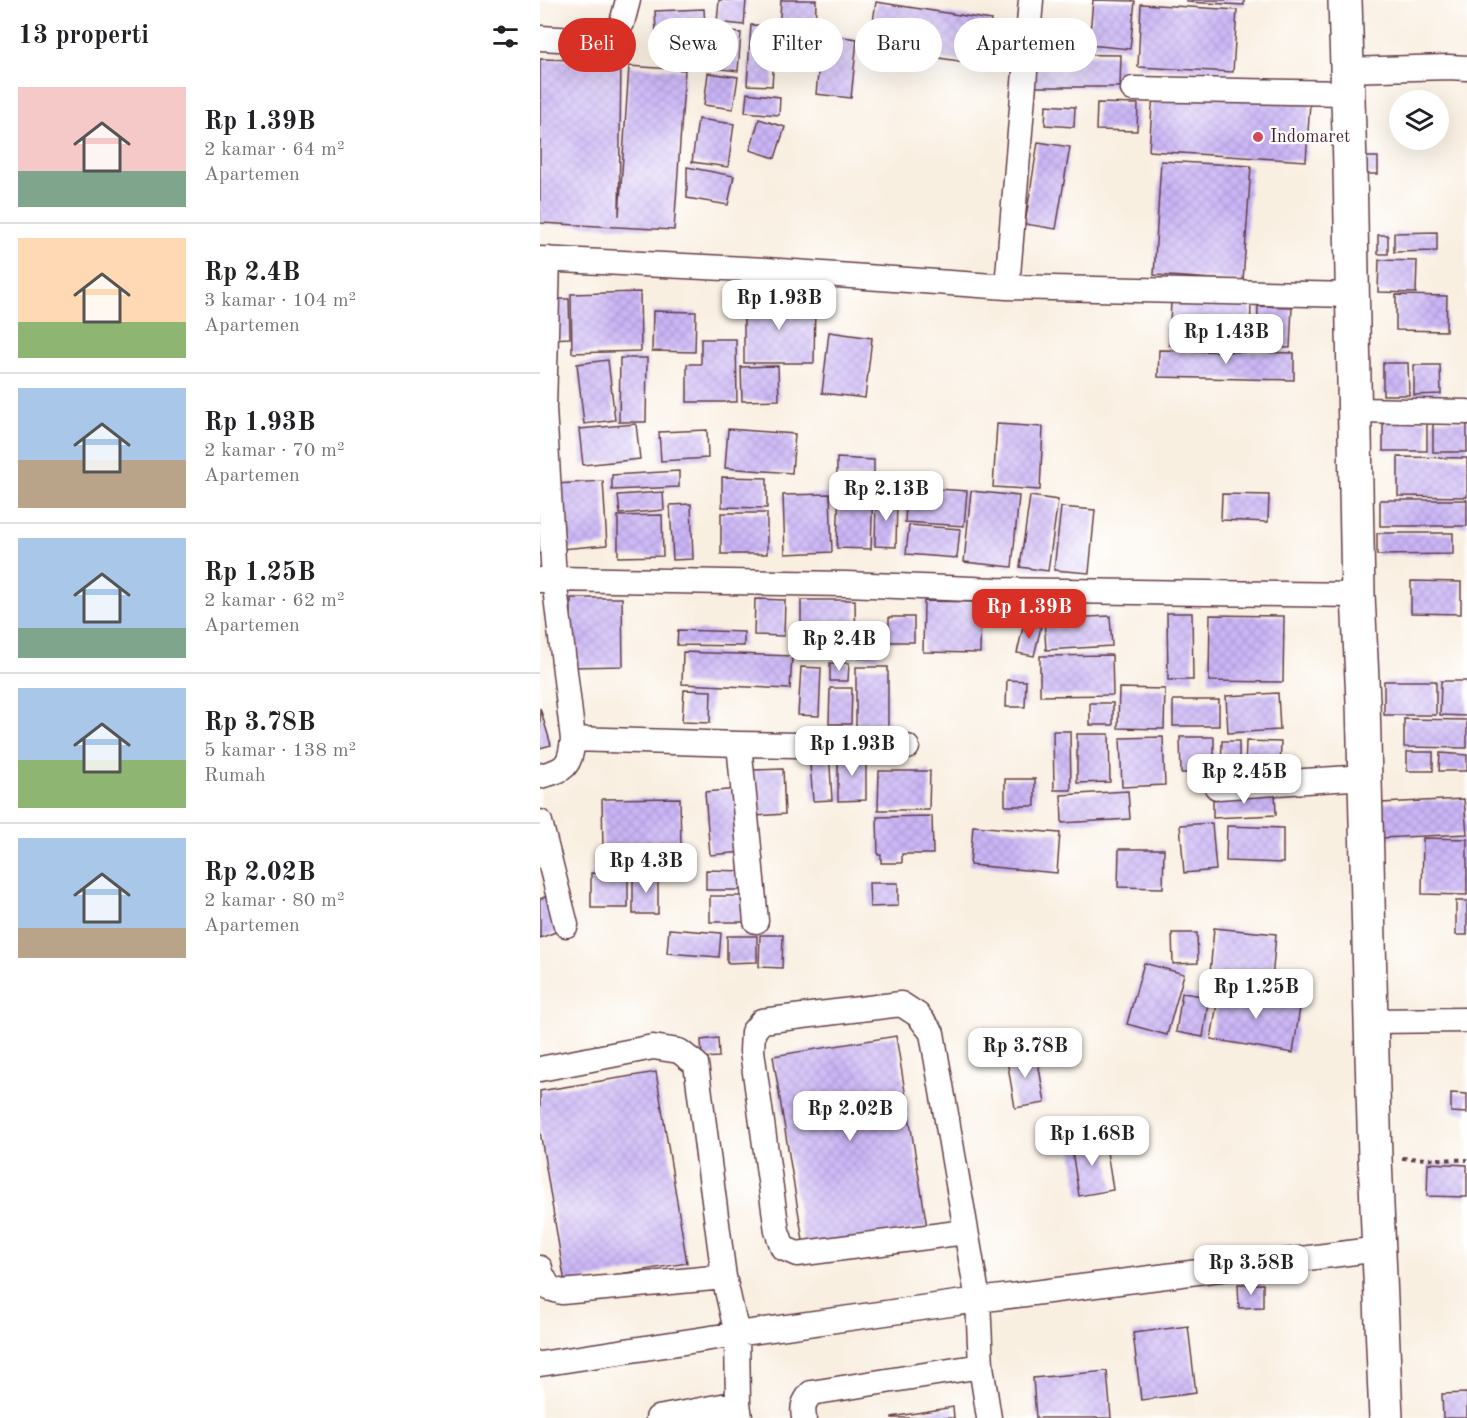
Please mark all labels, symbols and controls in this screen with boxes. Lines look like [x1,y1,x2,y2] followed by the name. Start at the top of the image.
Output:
[558,18,636,72] chip: Beli
[648,18,738,72] chip: Sewa
[750,18,843,72] chip: Filter
[855,18,942,72] chip: Baru
[954,18,1097,72] chip: Apartemen
[489,20,522,53] icon: filters
[18,23,149,49] text: 13 properti
[1389,90,1449,150] map controls
[1389,90,1449,150] button: layers
[204,109,315,135] text: Rp 1.39B
[66,111,138,183] icon: home
[1270,128,1350,146] place label: Indomaret
[1251,130,1265,144] marker: Indomaret
[204,140,345,160] text: 2 kamar · 64 m²
[204,165,300,185] text: Apartemen
[204,260,300,286] text: Rp 2.4B
[66,262,138,334] icon: home
[717,280,841,331] pin: Rp 1.93B
[736,289,822,309] text: Rp 1.93B
[204,291,356,311] text: 3 kamar · 104 m²
[1164,314,1288,365] pin: Rp 1.43B
[204,316,300,336] text: Apartemen
[1183,323,1269,343] text: Rp 1.43B
[204,410,315,436] text: Rp 1.93B
[66,412,138,484] icon: home
[204,441,345,461] text: 2 kamar · 70 m²
[204,466,300,486] text: Apartemen
[824,471,948,522] pin: Rp 2.13B
[843,480,929,500] text: Rp 2.13B
[204,560,315,586] text: Rp 1.25B
[66,562,138,634] icon: home
[967,589,1091,640] pin: Rp 1.39B
[204,591,345,611] text: 2 kamar · 62 m²
[986,598,1072,618] text: Rp 1.39B
[204,616,300,636] text: Apartemen
[784,621,894,672] pin: Rp 2.4B
[802,630,876,650] text: Rp 2.4B
[204,710,315,736] text: Rp 3.78B
[66,712,138,784] icon: home
[790,726,914,777] pin: Rp 1.93B
[809,735,895,755] text: Rp 1.93B
[204,741,356,761] text: 5 kamar · 138 m²
[1182,754,1306,805] pin: Rp 2.45B
[1201,763,1287,783] text: Rp 2.45B
[204,766,266,786] text: Rumah
[591,843,701,894] pin: Rp 4.3B
[609,852,683,872] text: Rp 4.3B
[204,860,315,886] text: Rp 2.02B
[66,862,138,934] icon: home
[204,891,345,911] text: 2 kamar · 80 m²
[204,916,300,936] text: Apartemen
[1194,969,1318,1020] pin: Rp 1.25B
[1213,978,1299,998] text: Rp 1.25B
[963,1028,1087,1079] pin: Rp 3.78B
[982,1037,1068,1057] text: Rp 3.78B
[788,1091,912,1142] pin: Rp 2.02B
[807,1100,893,1120] text: Rp 2.02B
[1030,1116,1154,1167] pin: Rp 1.68B
[1049,1125,1135,1145] text: Rp 1.68B
[1189,1245,1313,1296] pin: Rp 3.58B
[1208,1254,1294,1274] text: Rp 3.58B

